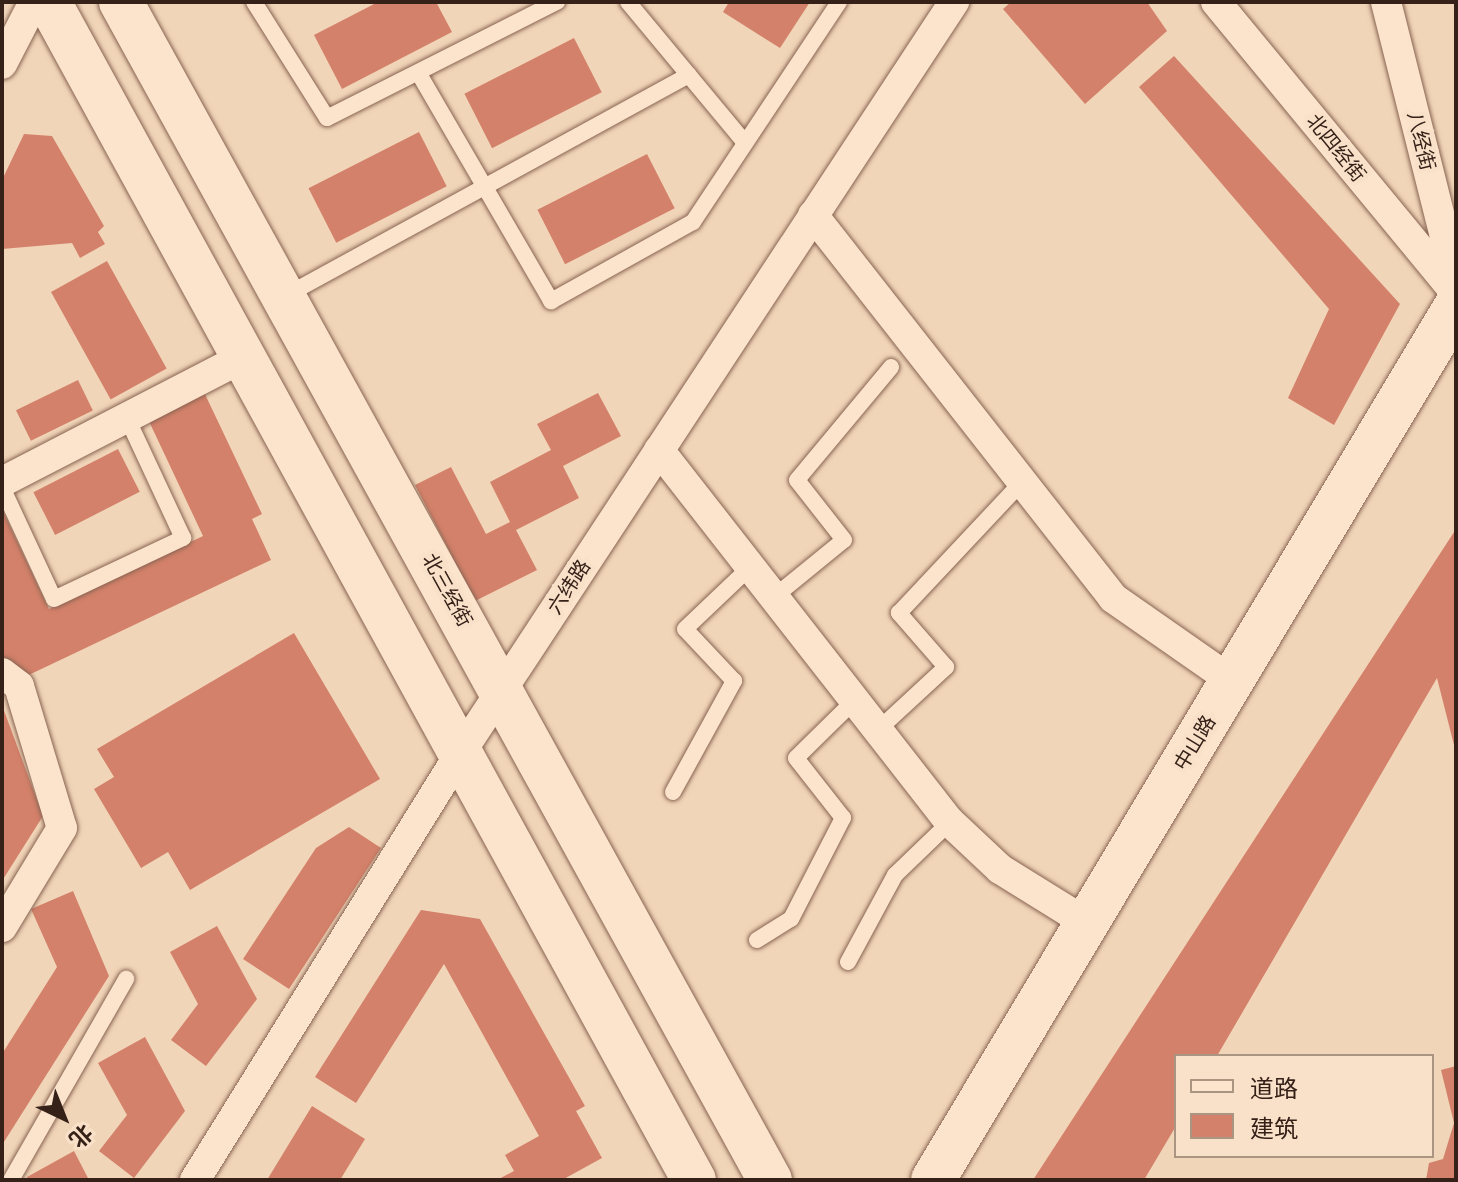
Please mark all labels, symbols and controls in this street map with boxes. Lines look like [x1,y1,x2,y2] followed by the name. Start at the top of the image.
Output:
[1302,109,1370,187] street label: 北四经街
[1402,109,1440,173] street label: 八经街
[417,549,477,631] street label: 北三经街
[543,555,595,619] street label: 六纬路
[1169,711,1221,775] street label: 中山路
[1174,1054,1434,1158] legend
[1250,1075,1298,1103] text: 道路
[24,1078,104,1158] north arrow
[1250,1115,1298,1143] text: 建筑
[63,1119,98,1153] text: 北

